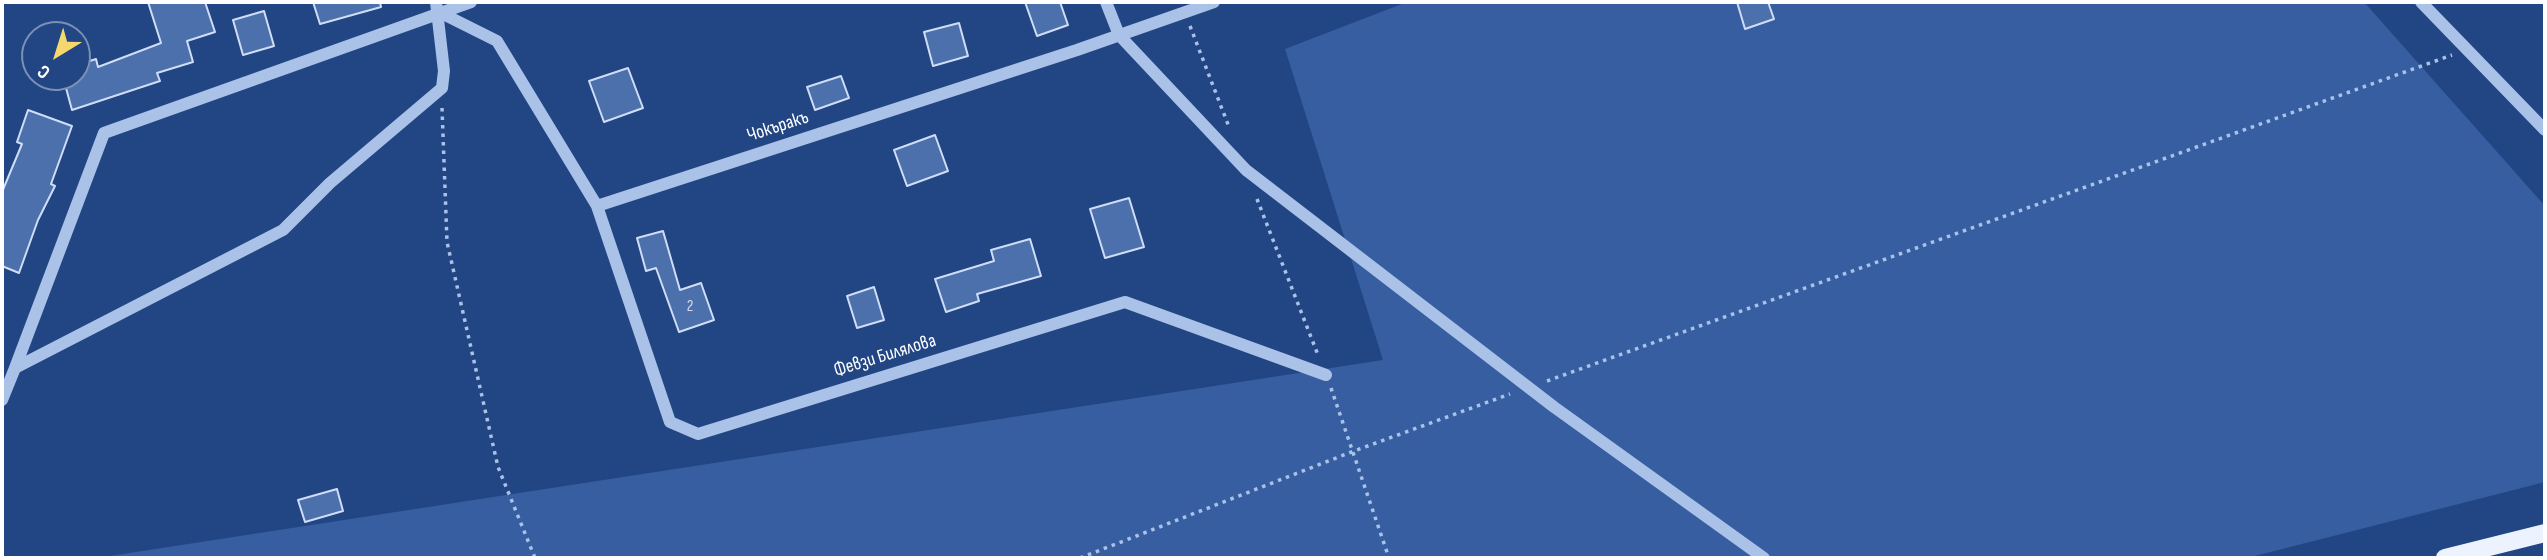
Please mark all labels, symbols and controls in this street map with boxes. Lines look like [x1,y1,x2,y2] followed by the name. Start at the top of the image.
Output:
[21,21,91,91] north arrow
[33,59,55,83] text: С
[744,106,812,148] street label: Чокъракъ
[687,297,693,317] house number: 2
[831,330,939,382] street label: Февзи Билялова

